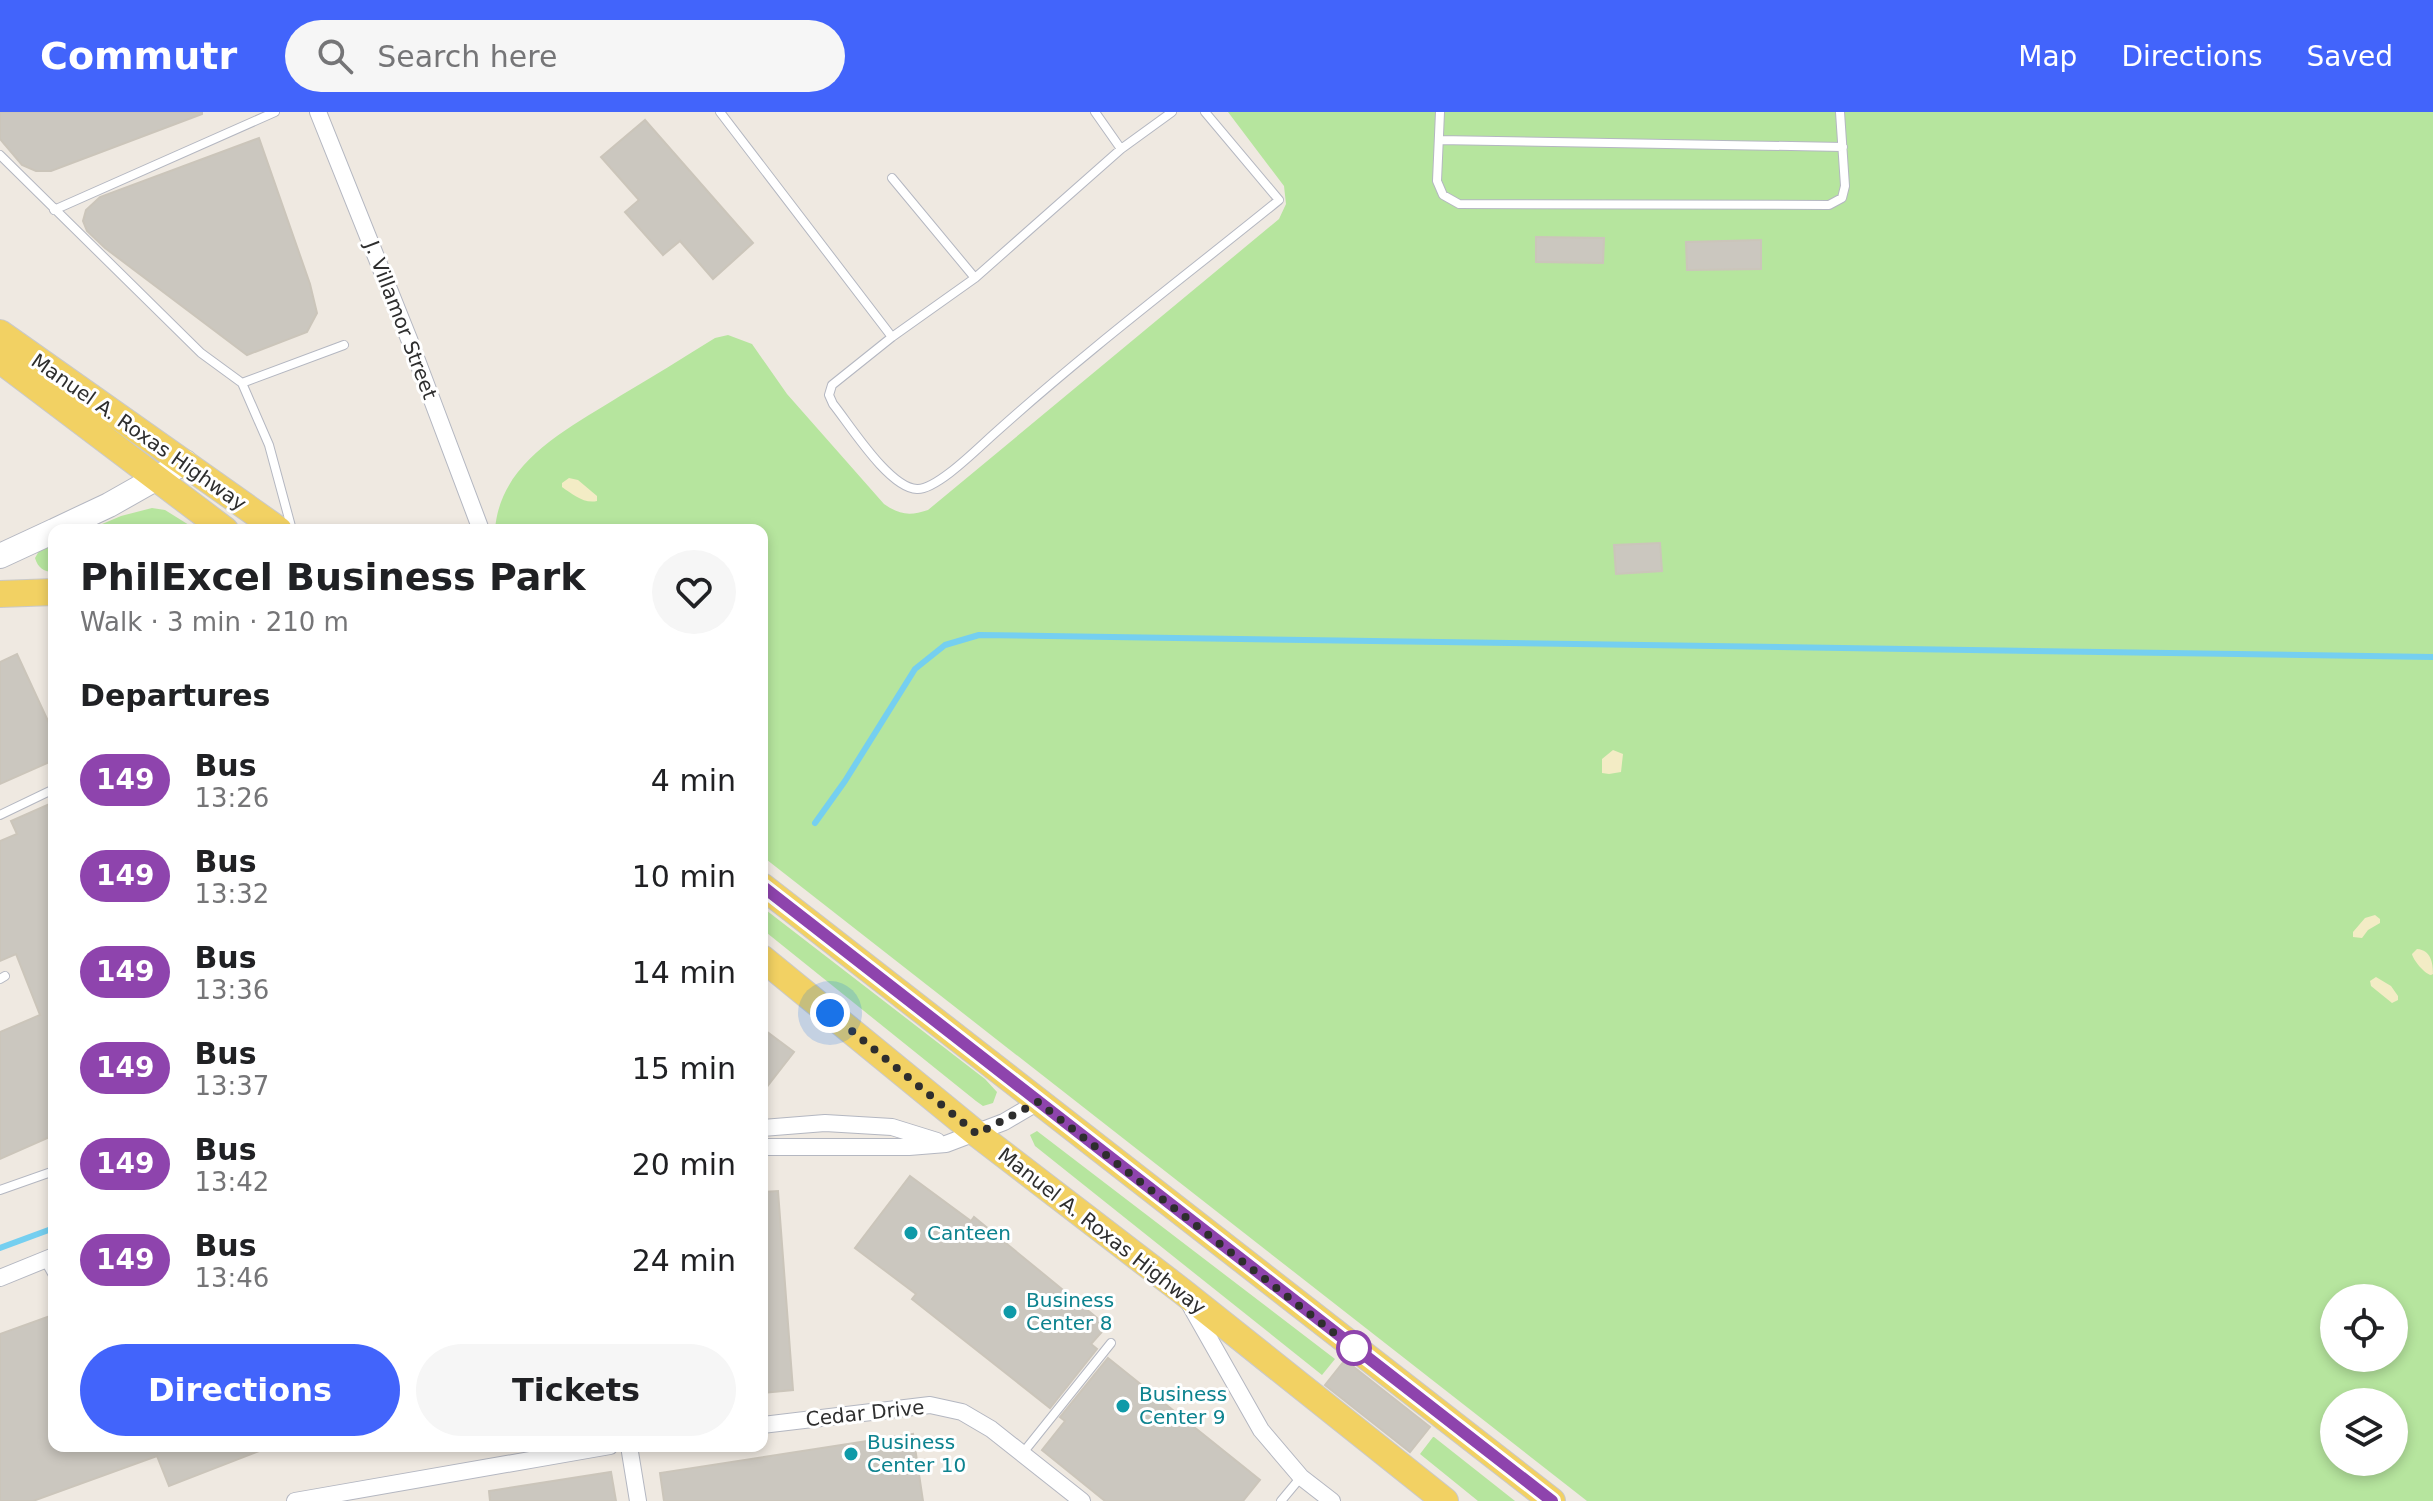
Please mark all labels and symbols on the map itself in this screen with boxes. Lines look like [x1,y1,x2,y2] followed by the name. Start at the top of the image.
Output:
[359,235,442,403] street label: J. Villamor Street
[27,348,251,516] street label: Manuel A. Roxas Highway
[810,993,850,1033] your location
[993,1142,1211,1320] street label: Manuel A. Roxas Highway
[927,1221,1011,1245] place label: Canteen
[902,1224,920,1242] marker: Canteen
[1026,1288,1114,1335] place label: Business Center 8
[1001,1303,1019,1321] marker: Business Center 8
[1337,1331,1371,1365] unlabelled marker
[1139,1382,1227,1429] place label: Business Center 9
[805,1395,925,1431] street label: Cedar Drive
[1114,1397,1132,1415] marker: Business Center 9
[867,1430,966,1477] place label: Business Center 10
[842,1445,860,1463] marker: Business Center 10

